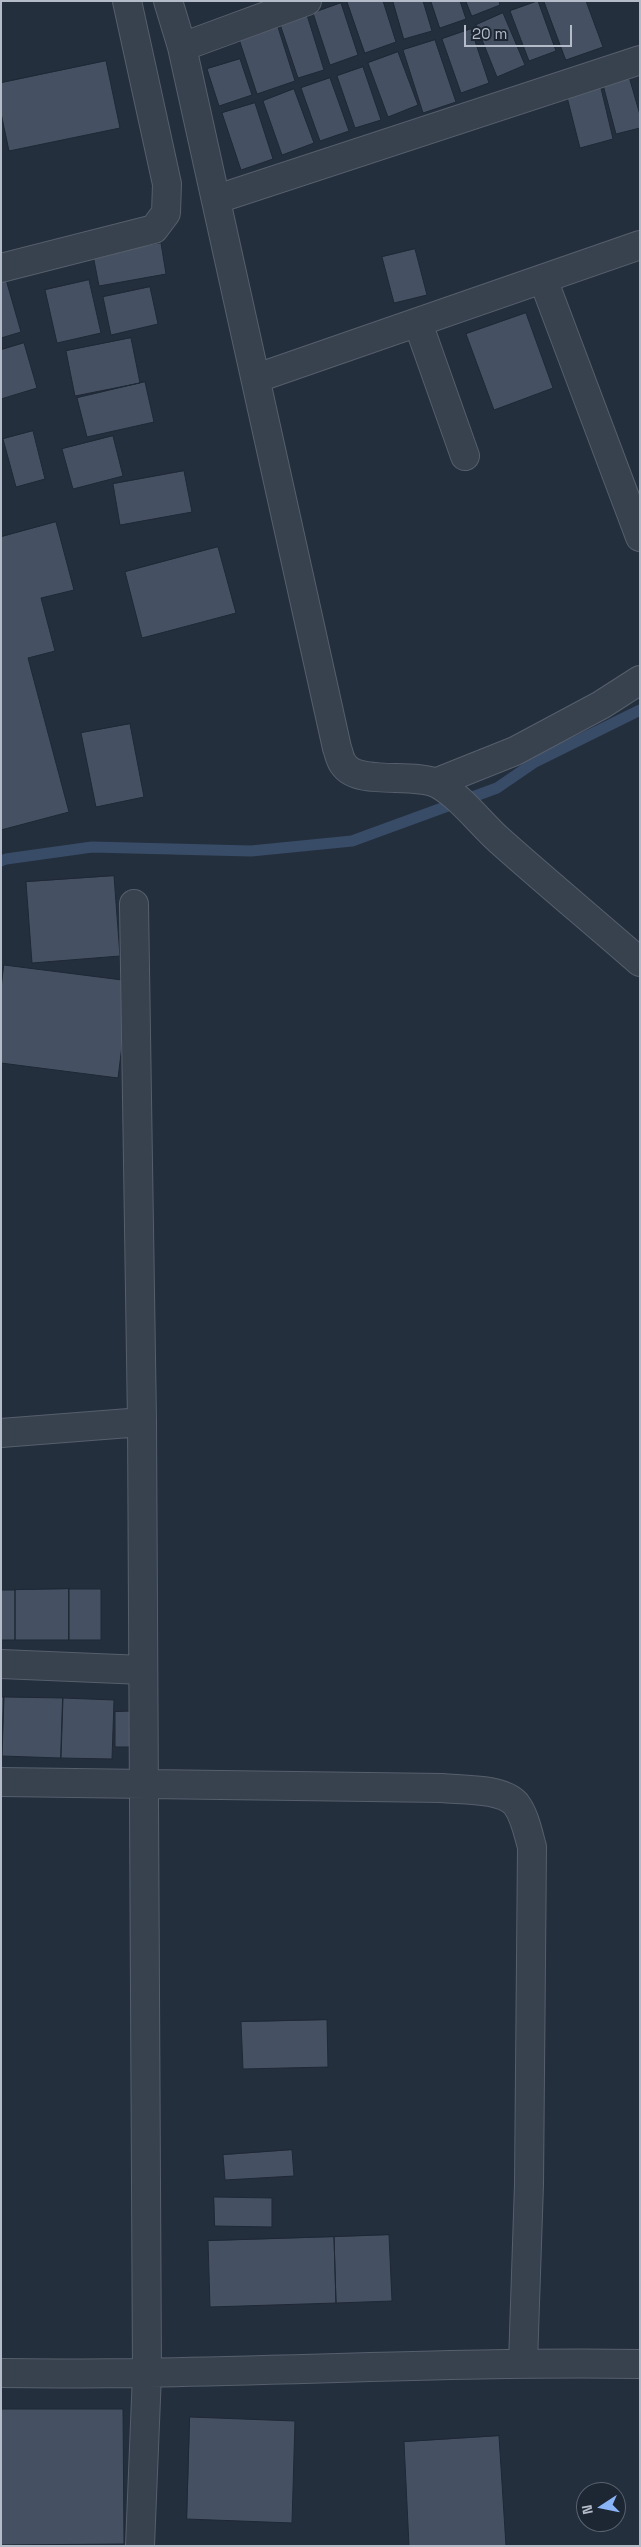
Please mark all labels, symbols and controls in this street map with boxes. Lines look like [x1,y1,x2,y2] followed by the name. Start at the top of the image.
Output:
[466,15,574,47] scale bar
[472,24,507,43] text: 20 m
[576,2482,626,2532] north arrow
[578,2503,597,2516] text: N

